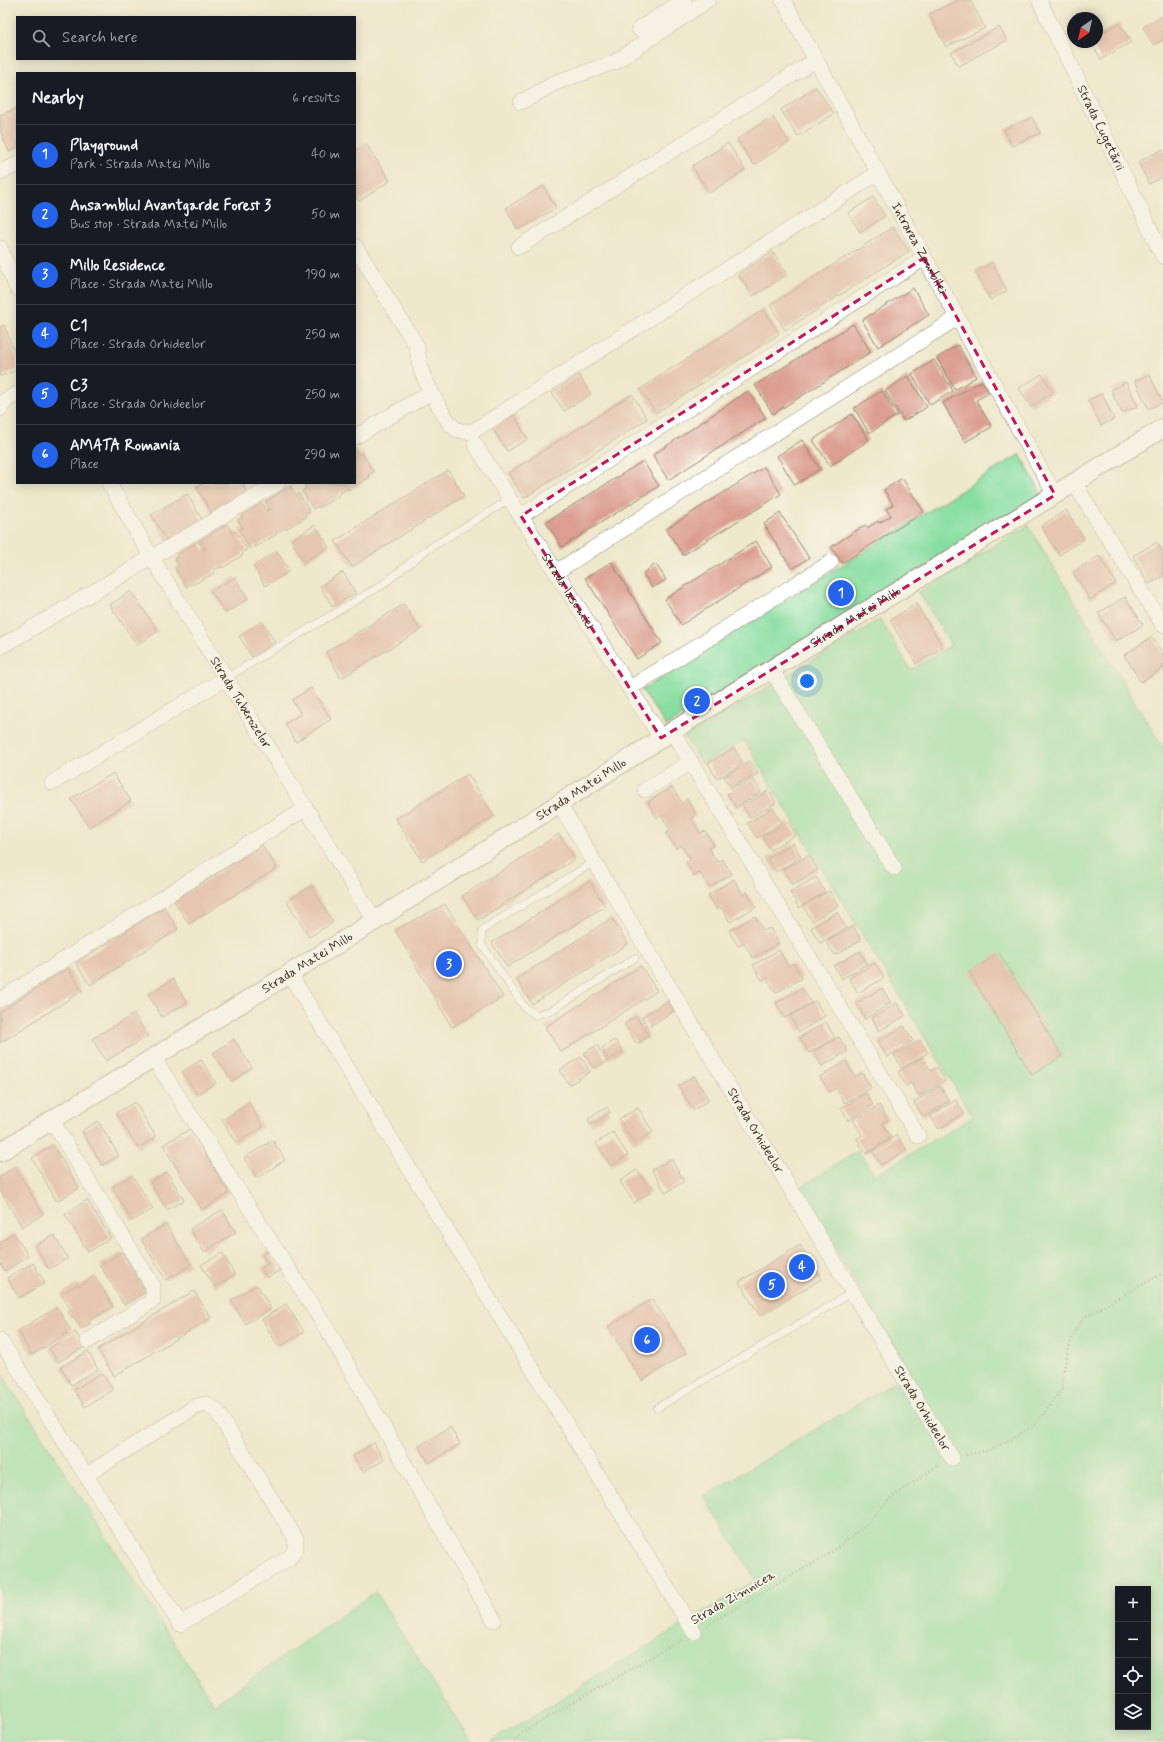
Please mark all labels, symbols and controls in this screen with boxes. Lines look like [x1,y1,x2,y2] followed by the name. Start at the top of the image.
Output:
[1067,12,1103,48] north arrow
[16,16,356,60] search box
[30,27,52,49] icon: search
[62,28,138,48] text: Search here
[1073,82,1129,174] street label: Strada Cugetării
[32,87,84,109] text: Nearby
[292,90,340,107] text: 6 results
[70,136,138,156] text: Playground
[42,146,48,163] text: 1
[311,146,340,163] text: 40 m
[70,156,210,173] text: Park · Strada Matei Millo
[70,196,271,216] text: Ansamblul Avantgarde Forest 3
[887,199,951,297] street label: Intrarea Zambilei
[42,206,48,223] text: 2
[311,206,340,223] text: 50 m
[70,216,227,233] text: Bus stop · Strada Matei Millo
[70,256,165,276] text: Millo Residence
[42,266,48,283] text: 3
[305,266,340,283] text: 190 m
[70,276,213,293] text: Place · Strada Matei Millo
[70,316,87,336] text: C1
[41,326,49,343] text: 4
[305,326,340,343] text: 250 m
[70,336,205,353] text: Place · Strada Orhideelor
[70,376,87,396] text: C3
[41,386,49,403] text: 5
[305,386,340,403] text: 250 m
[70,396,205,413] text: Place · Strada Orhideelor
[70,436,181,456] text: AMATA Romania
[42,446,48,463] text: 6
[304,446,340,463] text: 290 m
[70,456,99,473] text: Place
[538,550,598,632] street label: Strada Iasomiei
[828,578,854,608] pin: 1
[807,583,904,652] street label: Strada Matei Millo
[206,653,276,752] street label: Strada Tuberozelor
[797,671,817,691] your location
[684,686,710,716] pin: 2
[533,754,630,825] street label: Strada Matei Millo
[259,928,356,997] street label: Strada Matei Millo
[436,949,462,979] pin: 3
[723,1085,788,1177] street label: Strada Orhideelor
[789,1252,815,1282] pin: 4
[759,1270,785,1300] pin: 5
[634,1325,660,1355] pin: 6
[890,1362,955,1455] street label: Strada Orhideelor
[688,1567,779,1629] street label: Strada Zimnicea
[1115,1586,1151,1730] map controls
[1115,1586,1151,1622] button: +
[1115,1622,1151,1658] button: −
[1115,1658,1151,1694] button: locate
[1115,1694,1151,1730] button: layers

